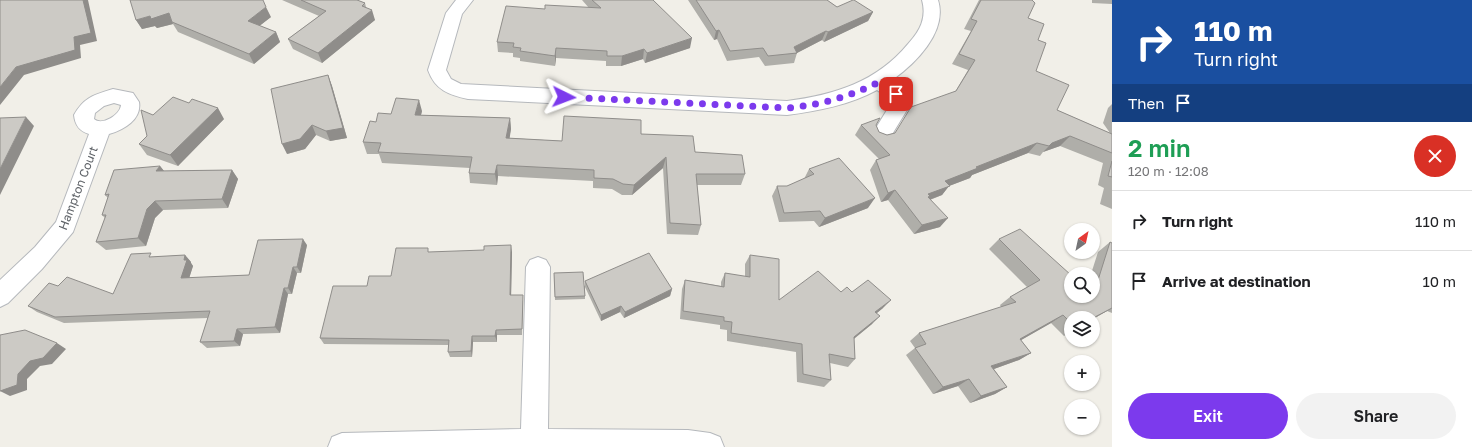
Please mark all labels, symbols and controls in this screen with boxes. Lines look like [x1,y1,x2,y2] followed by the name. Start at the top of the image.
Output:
[1194,14,1273,47] text: 110 m
[1128,16,1180,68] icon: right
[1194,48,1278,70] text: Turn right
[543,76,585,118] position arrow
[879,77,913,111] pin
[885,83,907,105] icon: arrive
[1172,92,1194,114] icon: arrive
[1128,94,1164,112] text: Then
[1128,133,1190,162] text: 2 min
[1414,135,1456,177] button: close
[55,144,101,232] street label: Hampton Court
[1128,163,1209,179] text: 120 m · 12:08
[1128,210,1150,232] icon: right
[1162,212,1233,230] text: Turn right
[1415,212,1456,230] text: 110 m
[1064,223,1100,259] north arrow
[1064,223,1100,435] map controls
[1064,267,1100,303] button: search
[1128,270,1150,292] icon: arrive
[1162,272,1311,290] text: Arrive at destination
[1422,272,1456,290] text: 10 m
[1064,311,1100,347] button: layers
[1064,355,1100,391] button: +
[1128,393,1288,439] button: Exit
[1296,393,1456,439] button: Share
[1064,399,1100,435] button: −

